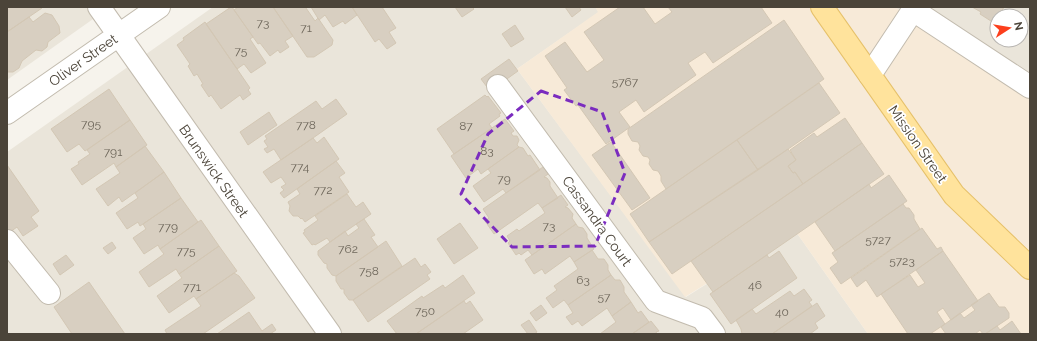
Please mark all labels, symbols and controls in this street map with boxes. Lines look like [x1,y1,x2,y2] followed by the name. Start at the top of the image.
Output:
[989,8,1029,48] north arrow
[257,16,269,30] house number: 73
[300,21,312,35] house number: 71
[1011,21,1026,31] text: N
[46,30,121,89] street label: Oliver Street
[235,44,248,58] house number: 75
[612,75,639,89] house number: 5767
[885,102,951,186] street label: Mission Street
[81,117,101,131] house number: 795
[296,118,316,132] house number: 778
[459,119,473,133] house number: 87
[176,122,252,221] street label: Brunswick Street
[480,144,494,158] house number: 83
[104,145,122,159] house number: 791
[291,160,310,174] house number: 774
[497,172,511,186] house number: 79
[559,173,635,269] street label: Cassandra Court
[313,183,333,197] house number: 772
[543,219,555,233] house number: 73
[158,220,178,234] house number: 779
[865,233,891,247] house number: 5727
[338,242,358,256] house number: 762
[176,244,196,258] house number: 775
[889,254,915,268] house number: 5723
[359,264,379,278] house number: 758
[576,273,590,287] house number: 63
[748,278,762,292] house number: 46
[183,280,201,294] house number: 771
[598,290,611,304] house number: 57
[415,304,435,318] house number: 750
[775,305,789,319] house number: 40

